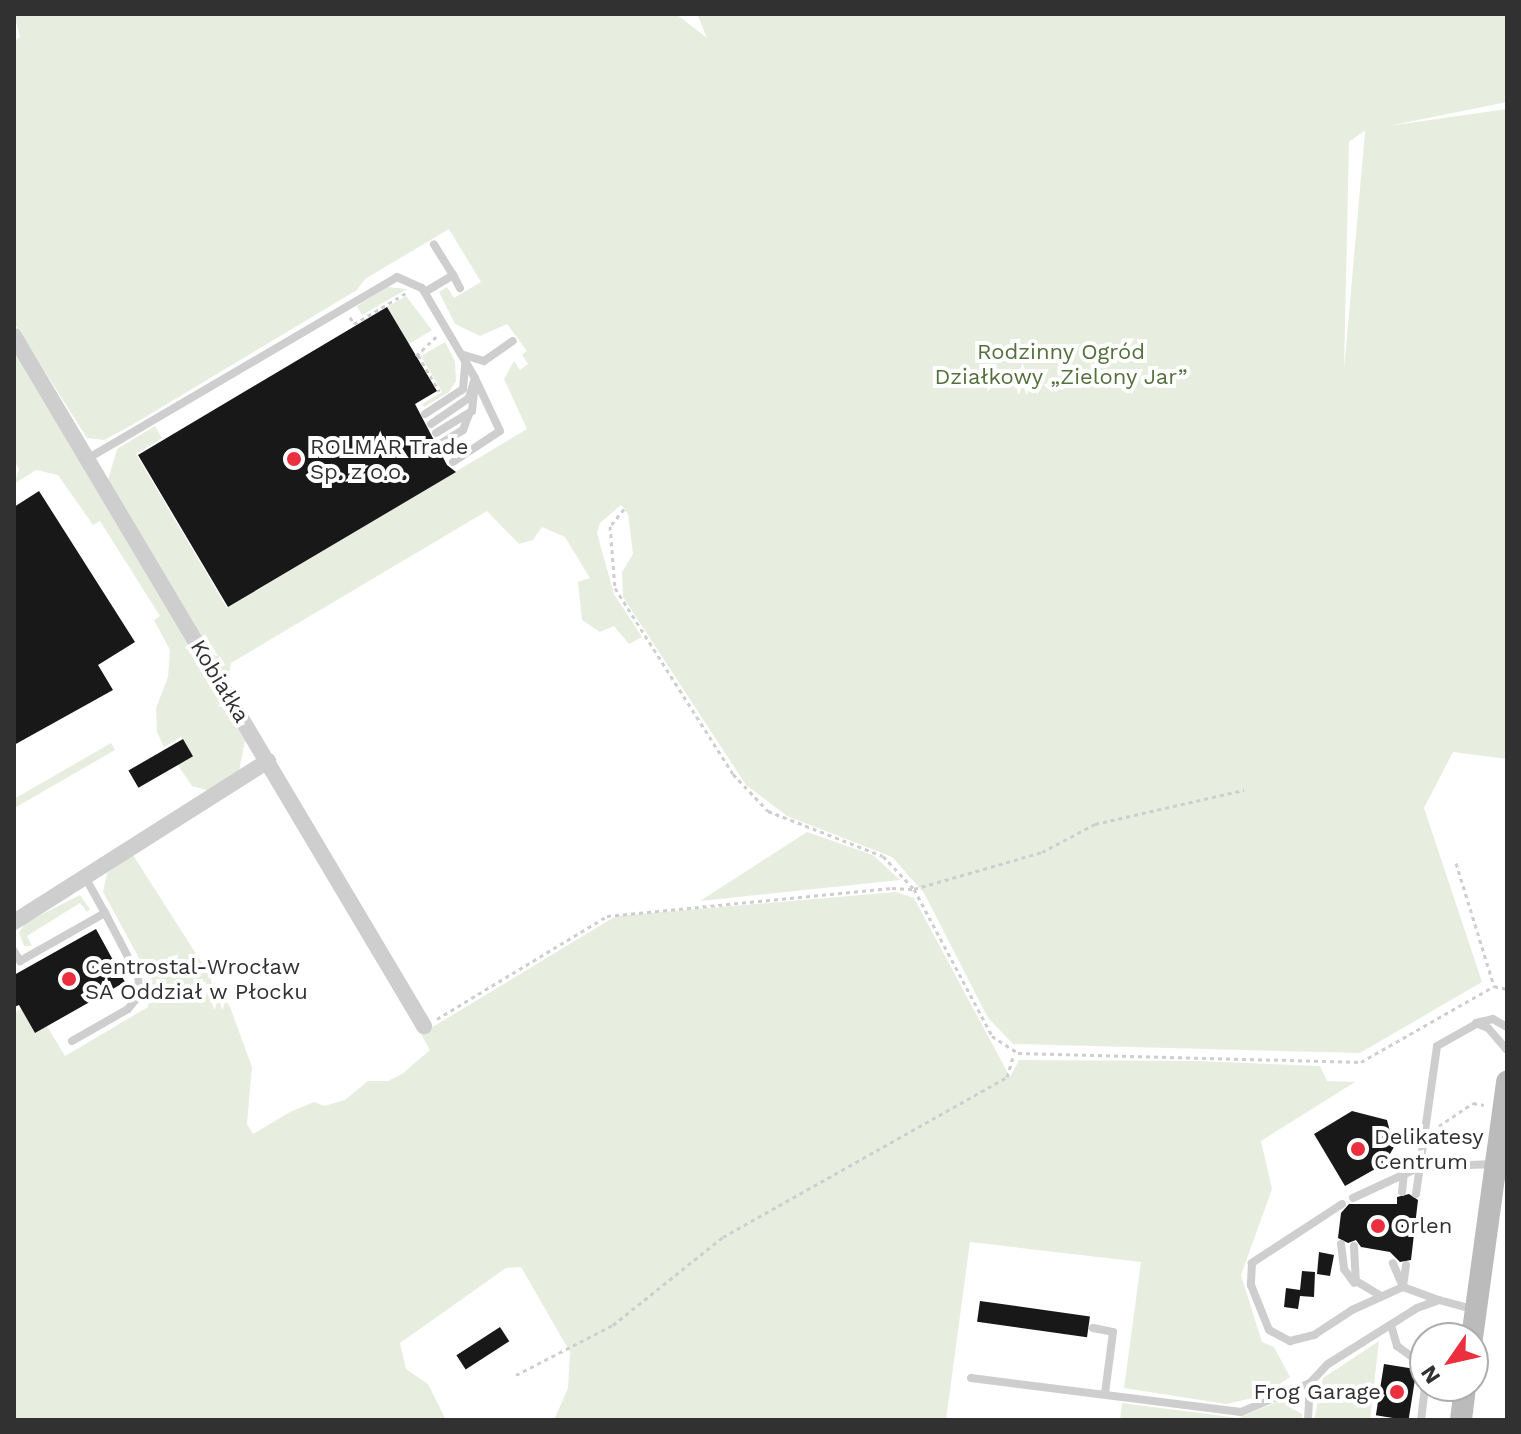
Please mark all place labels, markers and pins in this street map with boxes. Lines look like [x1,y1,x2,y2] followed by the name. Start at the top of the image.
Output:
[310,433,469,484] place label: ROLMAR Trade Sp. z o.o.
[285,450,303,468] marker: ROLMAR Trade Sp. z o.o.
[85,953,310,1004] place label: Centrostal-Wrocław SA Oddział w Płocku
[60,970,78,988] marker: Centrostal-Wrocław SA Oddział w Płocku
[1374,1123,1484,1174] place label: Delikatesy Centrum
[1349,1140,1367,1158] marker: Delikatesy Centrum
[1394,1213,1452,1239] place label: Orlen
[1369,1217,1387,1235] marker: Orlen
[1254,1379,1381,1405] place label: Frog Garage
[1388,1383,1406,1401] marker: Frog Garage

